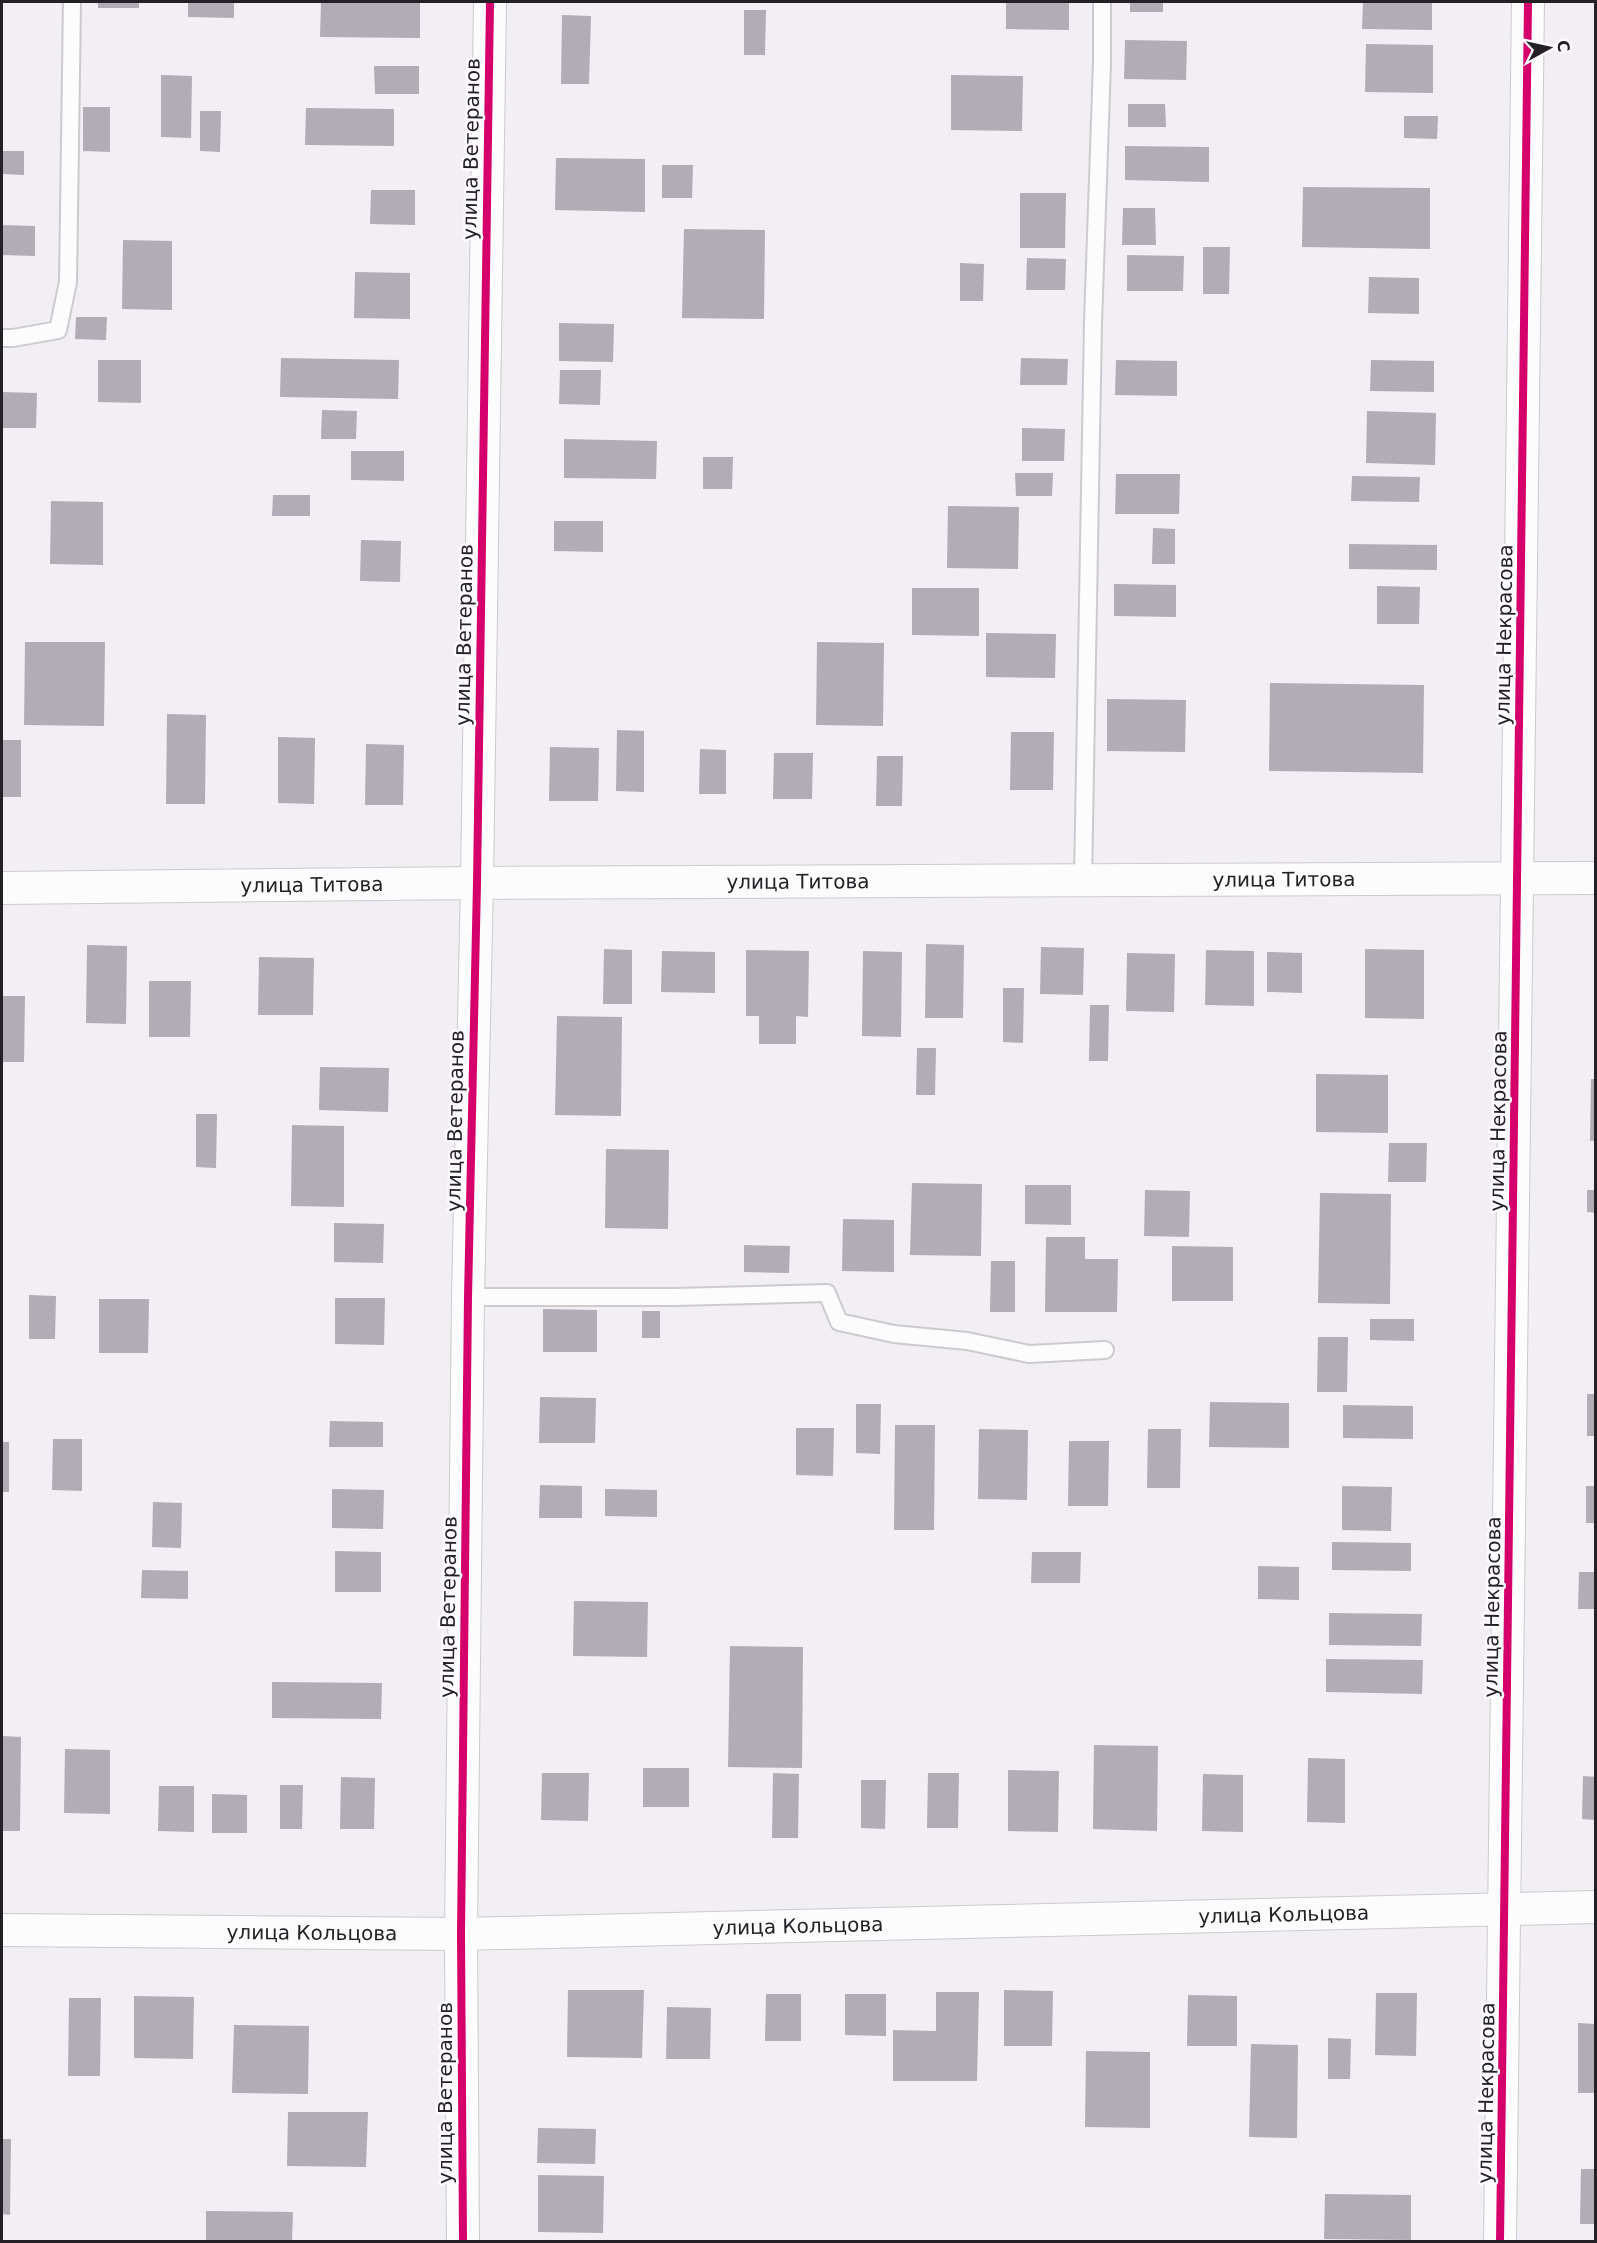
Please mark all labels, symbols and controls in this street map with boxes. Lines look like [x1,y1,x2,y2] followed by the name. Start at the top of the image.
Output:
[1519,18,1579,78] north arrow
[1553,39,1574,53] text: С
[457,58,485,240] street label: улица Ветеранов
[450,544,478,726] street label: улица Ветеранов
[1490,544,1518,726] street label: улица Некрасова
[1212,867,1356,892] street label: улица Титова
[726,869,870,894] street label: улица Титова
[240,872,384,897] street label: улица Титова
[441,1030,469,1212] street label: улица Ветеранов
[1484,1030,1512,1212] street label: улица Некрасова
[434,1516,462,1698] street label: улица Ветеранов
[1478,1516,1506,1698] street label: улица Некрасова
[1198,1900,1369,1928] street label: улица Кольцова
[712,1912,884,1940] street label: улица Кольцова
[226,1920,398,1945] street label: улица Кольцова
[433,2002,457,2184] street label: улица Ветеранов
[1472,2002,1500,2184] street label: улица Некрасова

